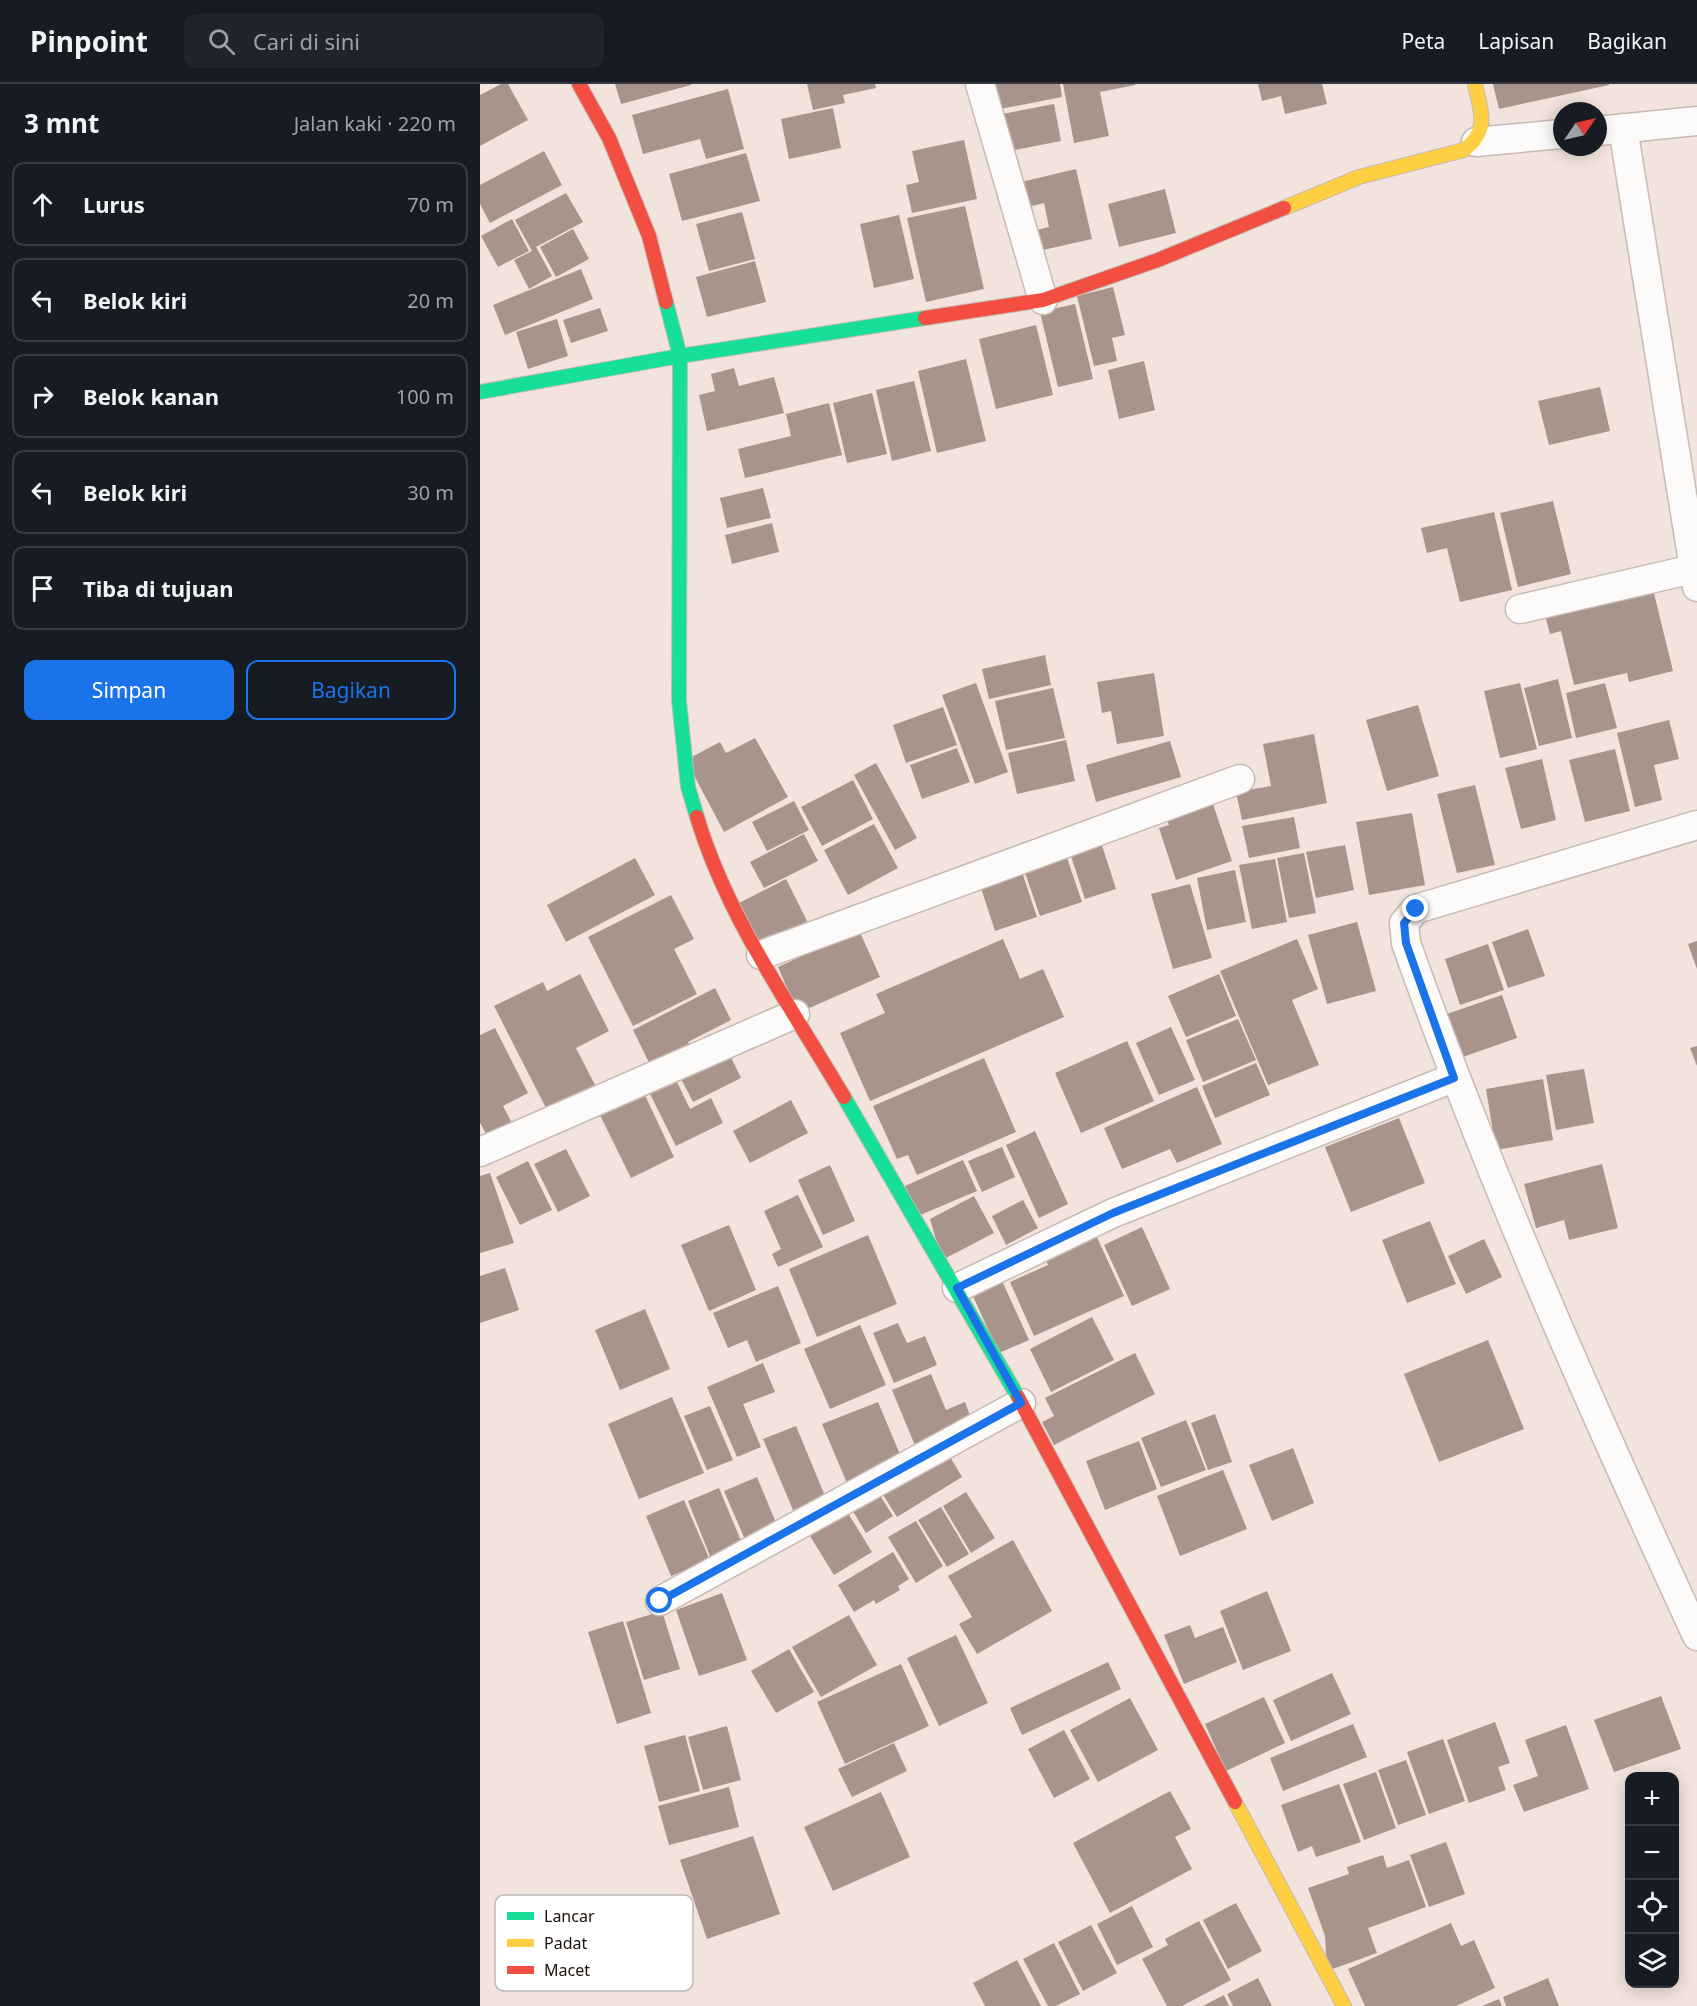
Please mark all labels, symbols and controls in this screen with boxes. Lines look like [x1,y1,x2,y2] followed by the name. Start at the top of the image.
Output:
[184,14,604,68] search box
[30,22,148,60] text: Pinpoint
[205,25,238,58] icon: search
[253,26,360,56] text: Cari di sini
[1401,27,1445,55] text: Peta
[1478,27,1554,55] text: Lapisan
[1587,27,1667,55] text: Bagikan
[1553,102,1607,156] north arrow
[24,105,99,141] text: 3 mnt
[294,110,456,137] text: Jalan kaki · 220 m
[26,188,59,221] icon: ahead
[83,189,145,219] text: Lurus
[407,191,454,218] text: 70 m
[26,284,59,317] icon: left
[83,285,187,315] text: Belok kiri
[407,287,454,314] text: 20 m
[26,380,59,413] icon: right
[83,381,219,411] text: Belok kanan
[396,383,454,410] text: 100 m
[26,476,59,509] icon: left
[83,477,187,507] text: Belok kiri
[407,479,454,506] text: 30 m
[26,572,59,605] icon: arrive
[83,573,233,603] text: Tiba di tujuan
[24,660,234,720] button: Simpan
[246,660,456,720] button: Bagikan
[1402,895,1428,921] route end
[646,1587,672,1613] route start
[1625,1772,1679,1988] map controls
[1625,1772,1679,1826] button: +
[1625,1826,1679,1880] button: −
[1625,1880,1679,1934] button: locate
[495,1895,693,1991] legend
[544,1905,595,1927] text: Lancar
[544,1932,587,1954] text: Padat
[1625,1934,1679,1988] button: layers
[544,1959,590,1981] text: Macet

